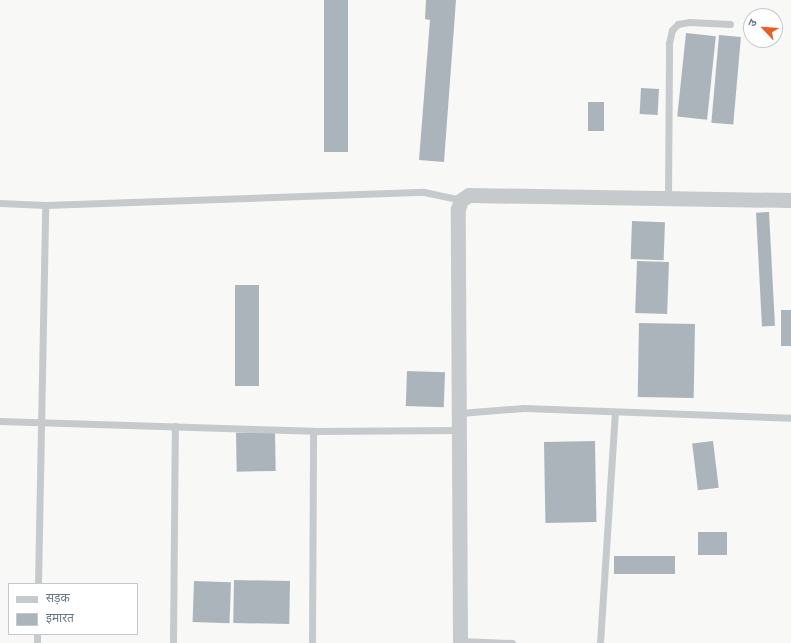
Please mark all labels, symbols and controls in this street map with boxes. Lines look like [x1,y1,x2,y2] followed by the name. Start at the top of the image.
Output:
[743,8,783,48] north arrow
[745,17,760,29] text: उ
[8,583,138,635] legend
[46,591,70,605] text: सड़क
[46,611,74,625] text: इमारत

